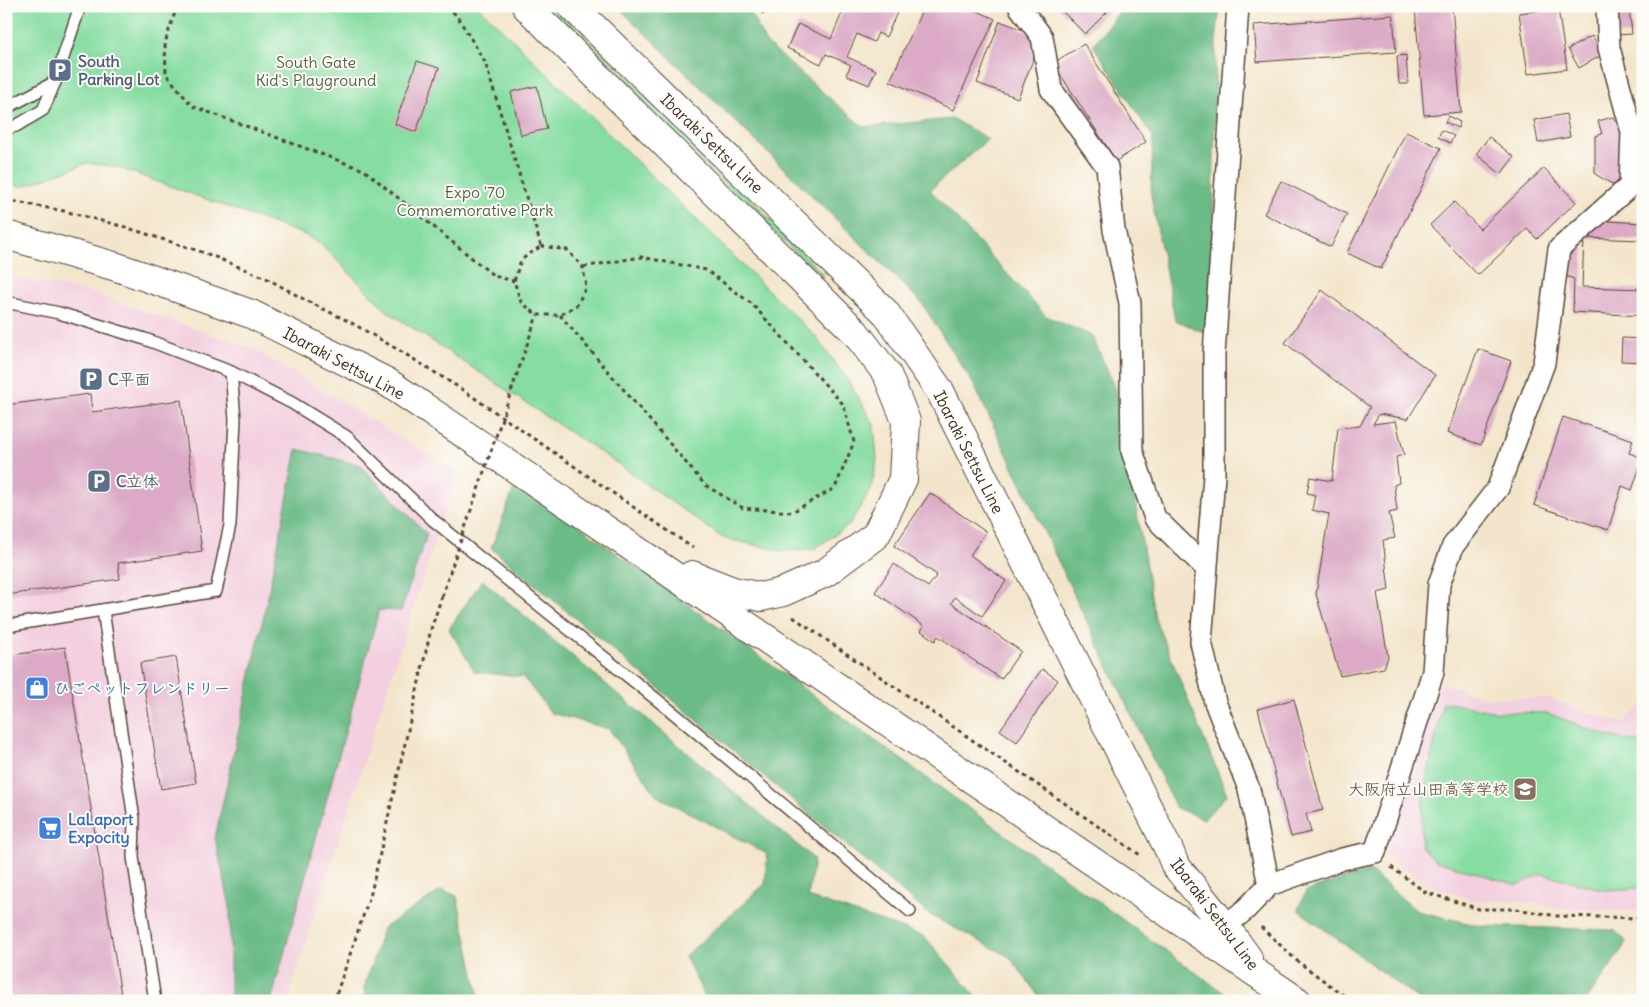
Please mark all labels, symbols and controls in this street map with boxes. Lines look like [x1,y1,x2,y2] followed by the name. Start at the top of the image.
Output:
[78,51,160,90] place label: South Parking Lot
[256,52,376,90] park label: South Gate Kid's Playground
[47,57,73,83] parking icon: South Parking Lot
[657,89,767,197] street label: Ibaraki Settsu Line
[397,182,553,220] park label: Expo '70 Commemorative Park
[280,323,408,403] street label: Ibaraki Settsu Line
[78,366,104,392] parking icon: C平面
[108,369,151,389] place label: C平面
[929,387,1009,517] street label: Ibaraki Settsu Line
[86,468,112,494] parking icon: C立体
[116,471,159,491] place label: C立体
[24,675,50,701] shop icon: ひごペットフレンドリー
[54,678,230,698] place label: ひごペットフレンドリー
[1512,776,1538,802] school or university icon: 大阪府立山田高等学校
[1348,779,1508,799] place label: 大阪府立山田高等学校
[68,809,134,848] place label: LaLaport Expocity
[37,815,63,841] supermarket icon: LaLaport Expocity
[1166,854,1264,974] street label: Ibaraki Settsu Line

